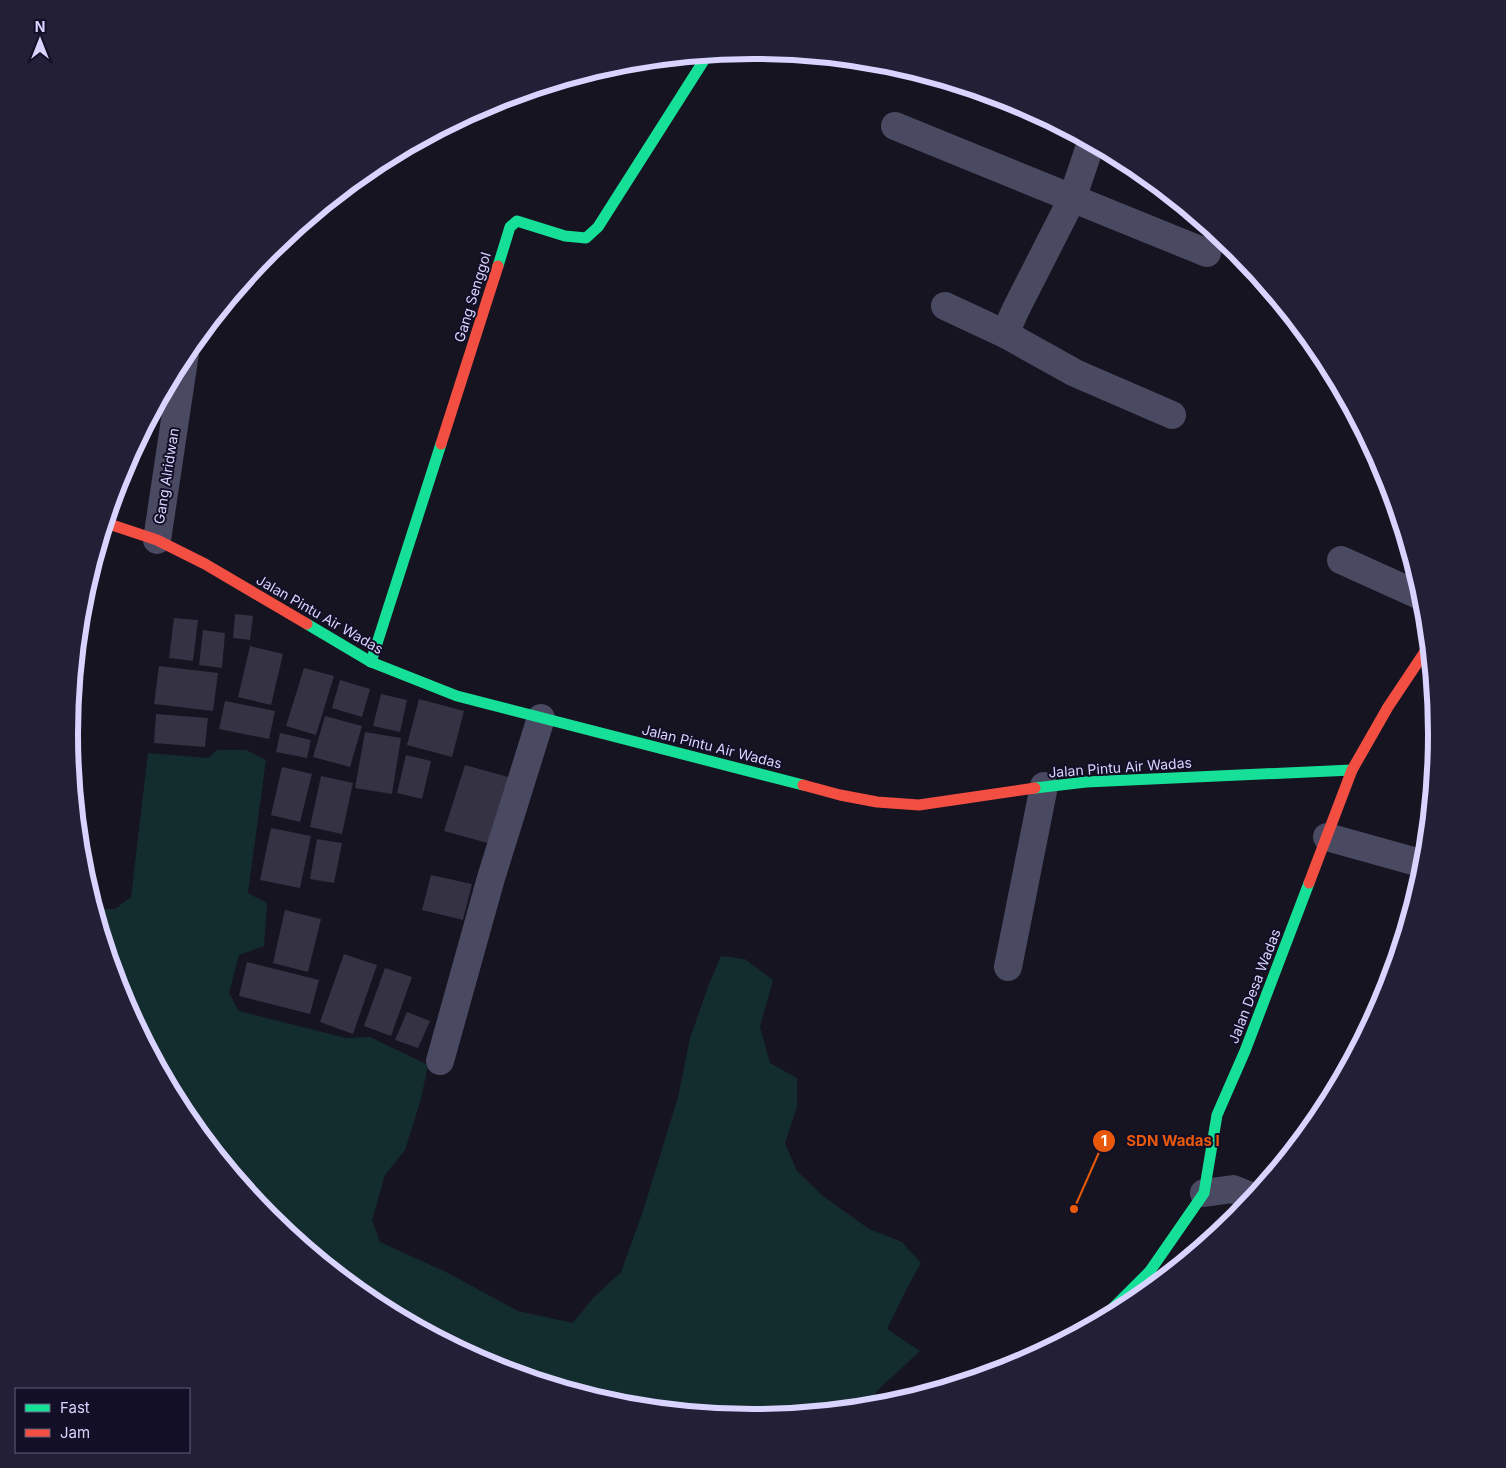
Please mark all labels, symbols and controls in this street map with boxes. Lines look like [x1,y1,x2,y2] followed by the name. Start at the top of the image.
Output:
[15,15,65,65] north arrow
[35,18,45,35] text: N
[450,250,494,344] street label: Gang Senggol
[150,427,182,525] street label: Gang Alridwan
[253,571,387,657] street label: Jalan Pintu Air Wadas
[640,720,784,772] street label: Jalan Pintu Air Wadas
[1048,754,1192,780] street label: Jalan Pintu Air Wadas
[1224,926,1284,1046] street label: Jalan Desa Wadas
[1091,1126,1230,1156] callout: SDN Wadas I
[1101,1131,1107,1150] text: 1
[1126,1131,1220,1150] text: SDN Wadas I
[15,1388,190,1453] legend
[60,1398,90,1417] text: Fast
[60,1423,90,1442] text: Jam

